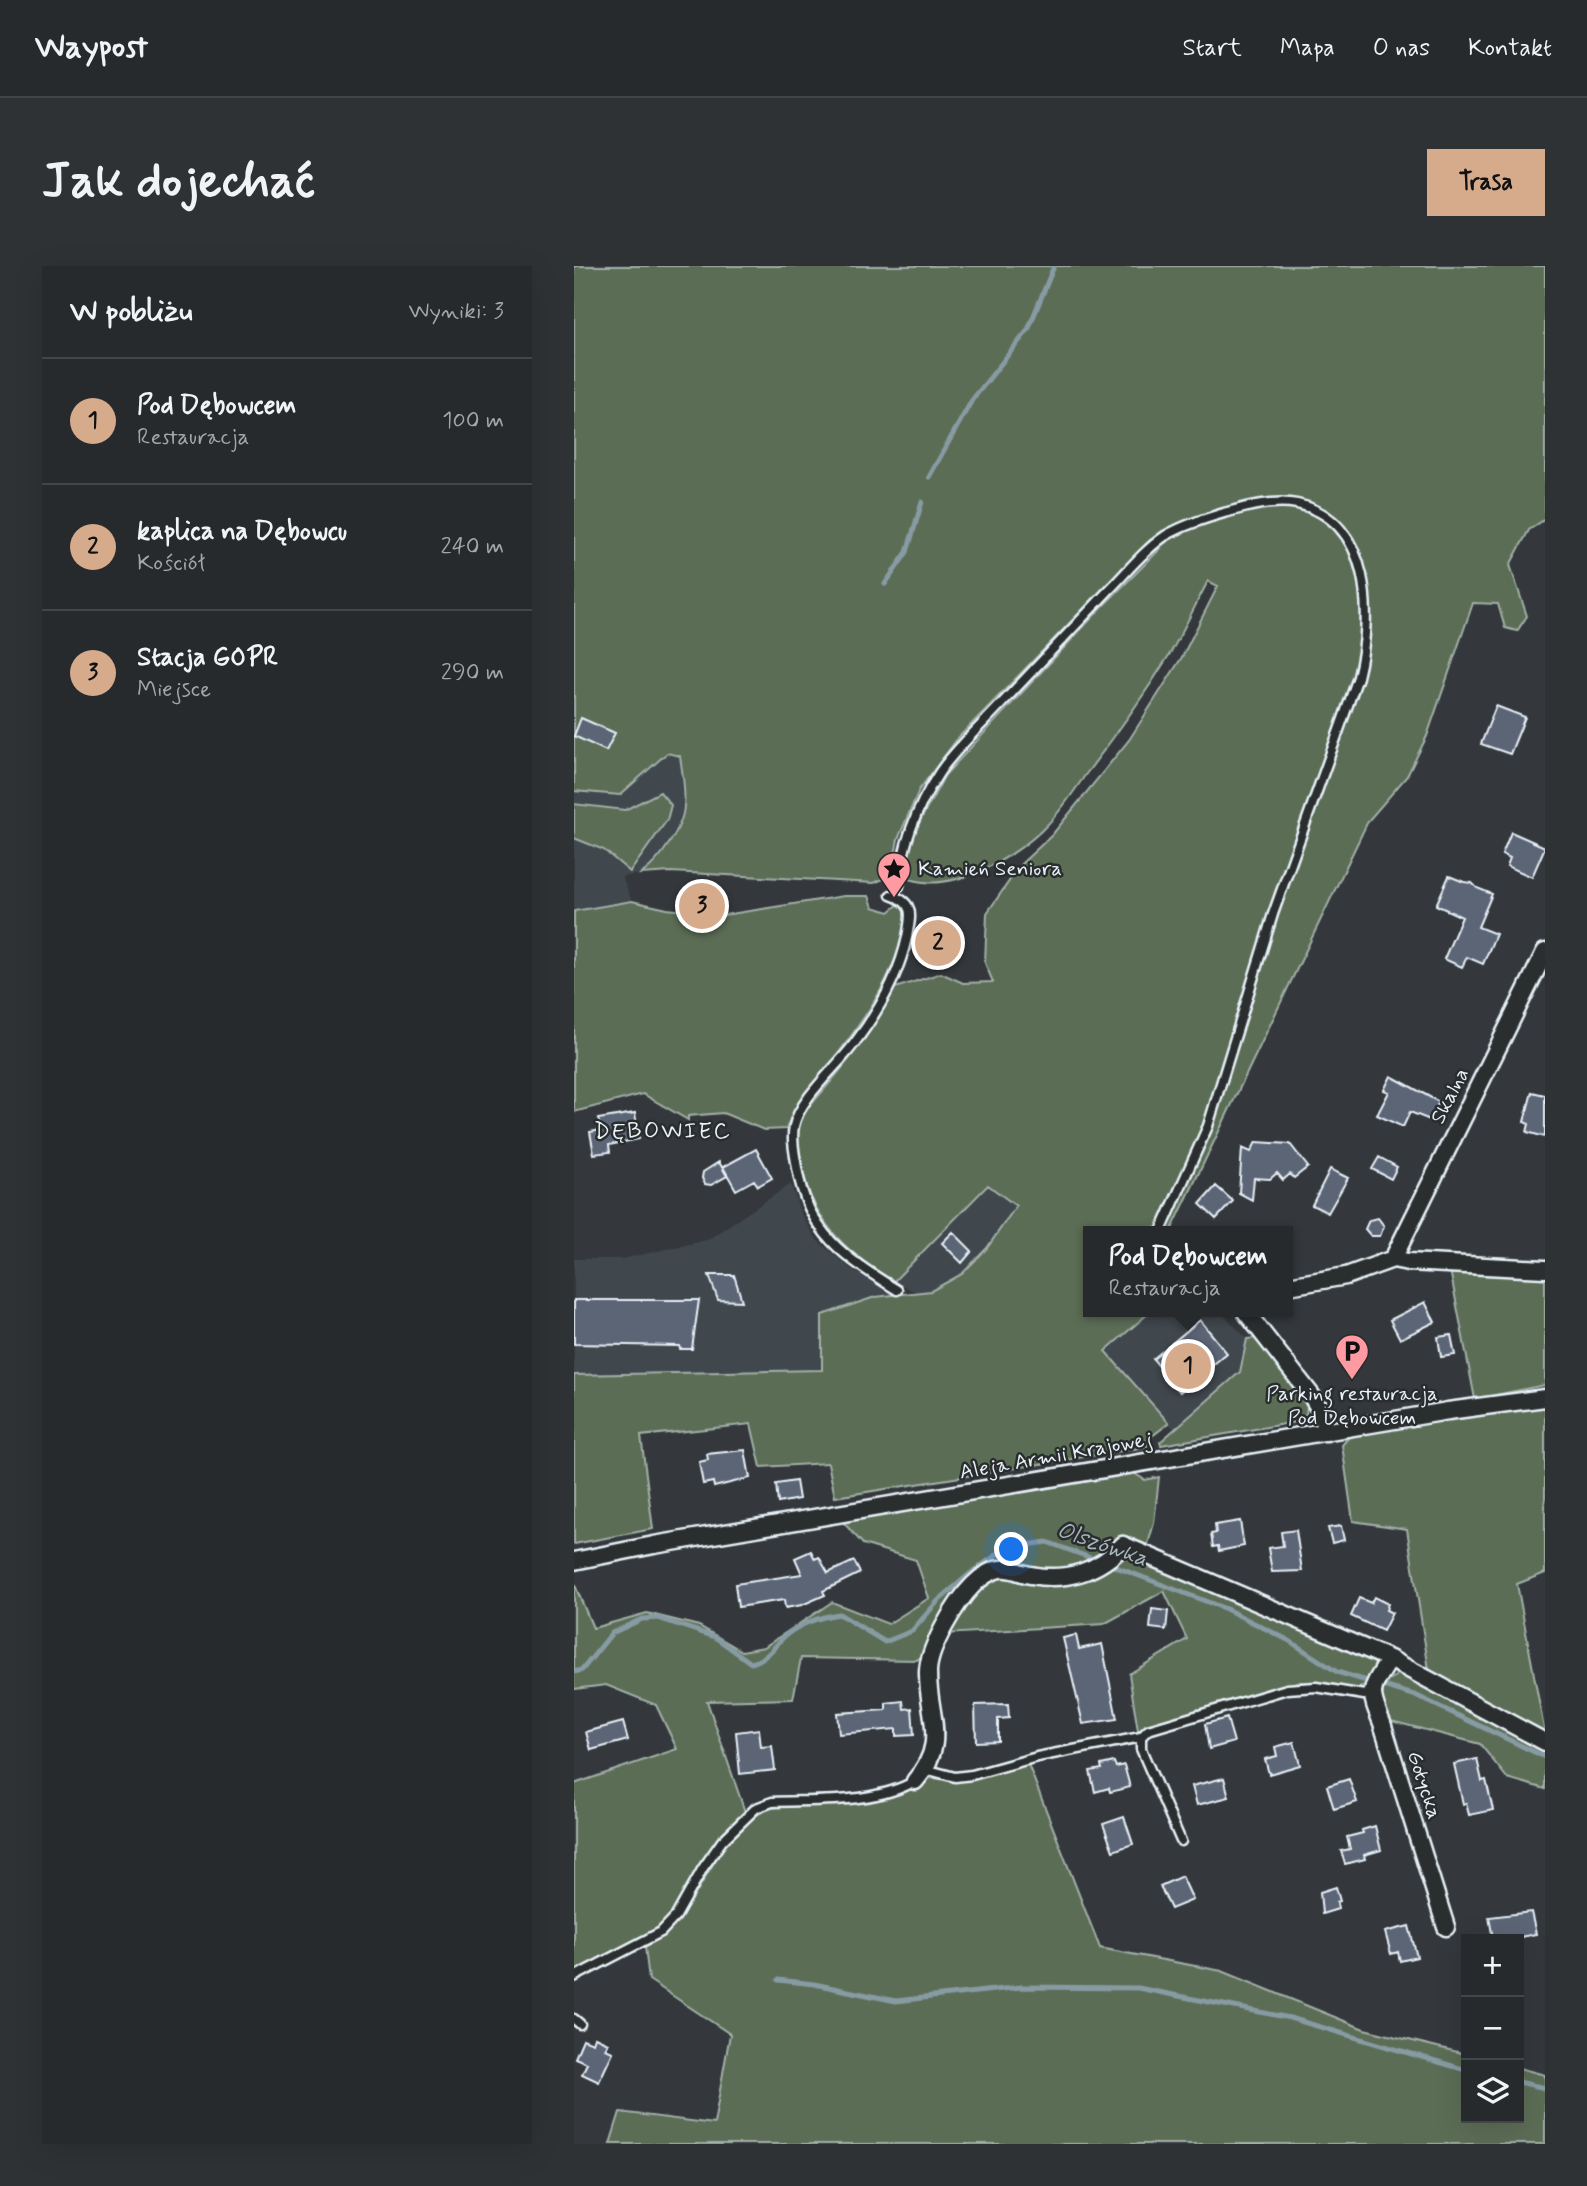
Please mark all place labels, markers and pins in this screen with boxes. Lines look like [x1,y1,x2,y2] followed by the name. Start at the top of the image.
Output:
[875,850,913,899] place icon: Kamień Seniora
[918,855,1062,883] place label: Kamień Seniora
[679,880,725,932] pin: 3
[915,917,961,969] pin: 2
[1333,1332,1371,1381] parking icon: Parking restauracja Pod Dębowcem
[1165,1340,1211,1392] pin: 1
[1266,1380,1438,1432] place label: Parking restauracja Pod Dębowcem

